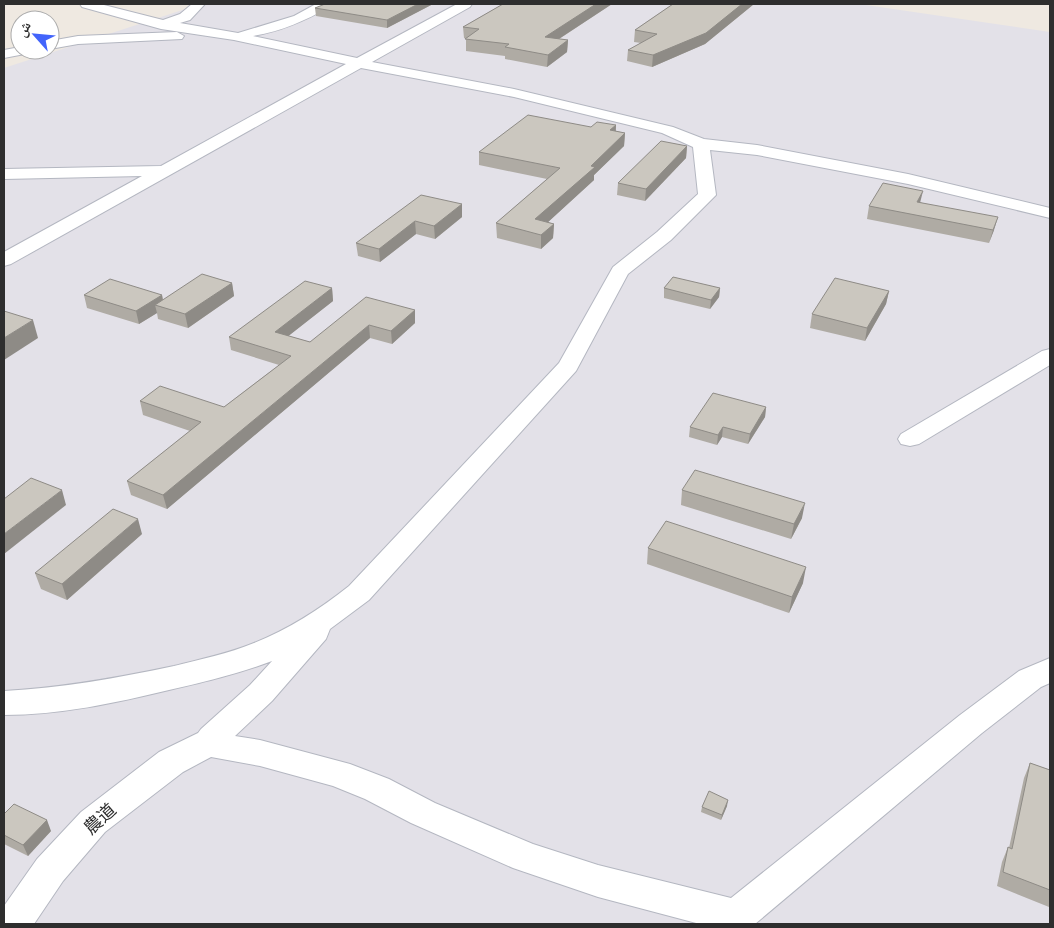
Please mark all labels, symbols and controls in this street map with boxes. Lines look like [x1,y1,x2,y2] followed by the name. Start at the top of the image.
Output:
[10,10,60,60] north arrow
[12,18,35,40] text: ش
[79,799,121,839] street label: 農道

